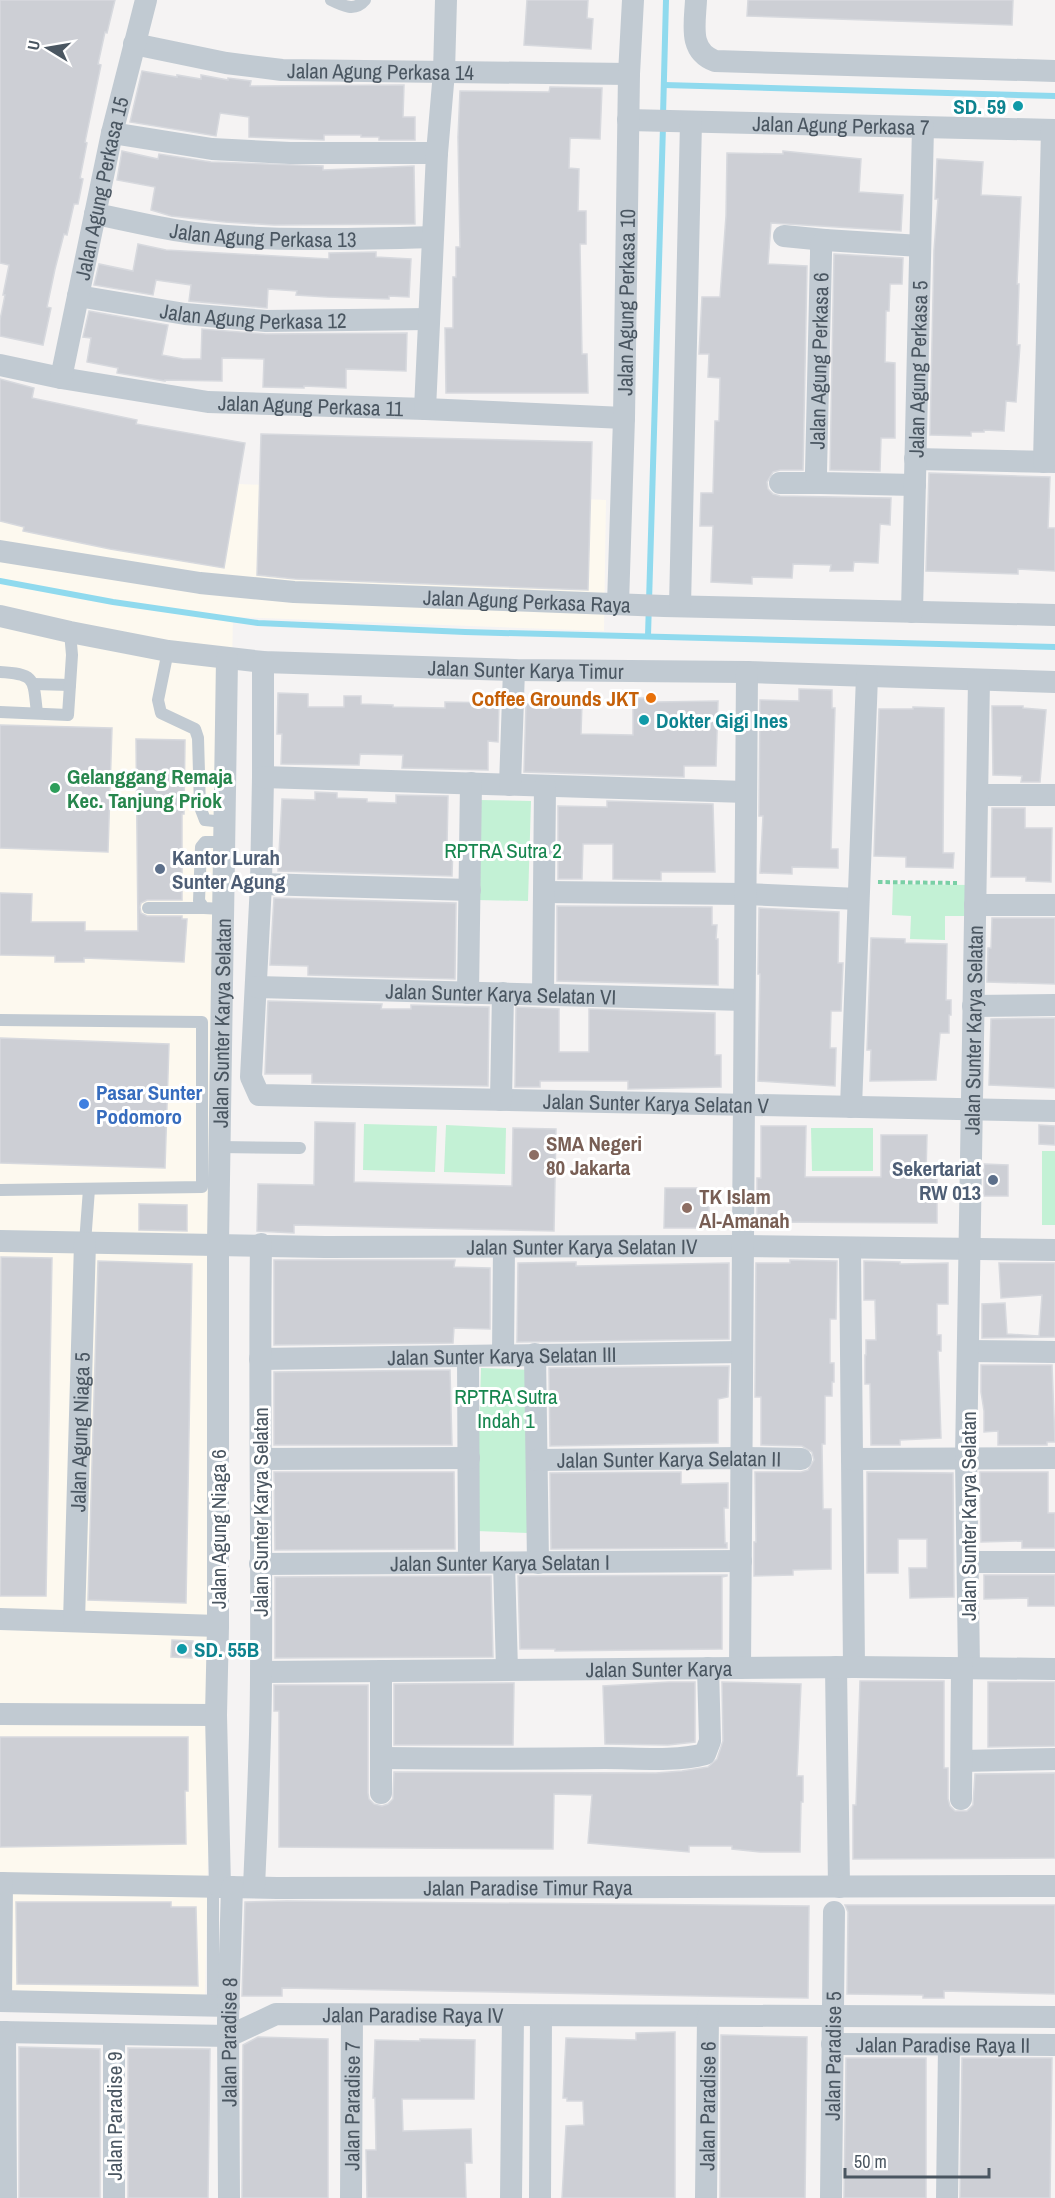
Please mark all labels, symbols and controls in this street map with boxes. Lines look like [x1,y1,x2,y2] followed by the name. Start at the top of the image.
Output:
[18,18,78,78] north arrow
[22,38,45,52] text: U
[287,56,475,87] street label: Jalan Agung Perkasa 14
[953,92,1006,121] place label: SD. 59
[67,93,135,282] street label: Jalan Agung Perkasa 15
[1011,99,1025,113] marker: SD. 59
[752,108,930,142] street label: Jalan Agung Perkasa 7
[610,209,642,396] street label: Jalan Agung Perkasa 10
[168,215,357,254] street label: Jalan Agung Perkasa 13
[802,272,835,450] street label: Jalan Agung Perkasa 6
[901,280,934,458] street label: Jalan Agung Perkasa 5
[158,296,347,336] street label: Jalan Agung Perkasa 12
[217,388,404,423] street label: Jalan Agung Perkasa 11
[422,582,632,619] street label: Jalan Agung Perkasa Raya
[427,653,624,685] street label: Jalan Sunter Karya Timur
[472,684,639,713] place label: Coffee Grounds JKT
[644,691,658,705] marker: Coffee Grounds JKT
[656,706,788,735] place label: Dokter Gigi Ines
[637,713,651,727] marker: Dokter Gigi Ines
[67,762,233,815] place label: Gelanggang Remaja Kec. Tanjung Priok
[48,781,62,795] marker: Gelanggang Remaja Kec. Tanjung Priok
[444,836,562,865] park label: RPTRA Sutra 2
[172,843,286,896] place label: Kantor Lurah Sunter Agung
[153,862,167,876] marker: Kantor Lurah Sunter Agung
[205,918,238,1128] street label: Jalan Sunter Karya Selatan
[957,925,989,1135] street label: Jalan Sunter Karya Selatan
[385,976,617,1011] street label: Jalan Sunter Karya Selatan VI
[96,1078,203,1131] place label: Pasar Sunter Podomoro
[543,1086,770,1120] street label: Jalan Sunter Karya Selatan V
[77,1097,91,1111] marker: Pasar Sunter Podomoro
[546,1129,642,1182] place label: SMA Negeri 80 Jakarta
[527,1148,541,1162] marker: SMA Negeri 80 Jakarta
[892,1154,981,1207] place label: Sekertariat RW 013
[986,1173,1000,1187] marker: Sekertariat RW 013
[699,1182,790,1235] place label: TK Islam Al-Amanah
[680,1201,694,1215] marker: TK Islam Al-Amanah
[466,1232,698,1261] street label: Jalan Sunter Karya Selatan IV
[387,1339,617,1372] street label: Jalan Sunter Karya Selatan III
[63,1352,96,1512] street label: Jalan Agung Niaga 5
[454,1382,558,1435] park label: RPTRA Sutra Indah 1
[246,1407,275,1617] street label: Jalan Sunter Karya Selatan
[954,1411,983,1621] street label: Jalan Sunter Karya Selatan
[557,1443,781,1474] street label: Jalan Sunter Karya Selatan II
[204,1449,233,1609] street label: Jalan Agung Niaga 6
[390,1547,610,1578] street label: Jalan Sunter Karya Selatan I
[194,1635,259,1664] place label: SD. 55B
[175,1642,189,1656] marker: SD. 55B
[586,1654,733,1684] street label: Jalan Sunter Karya
[423,1873,633,1902] street label: Jalan Paradise Timur Raya
[213,1977,244,2107] street label: Jalan Paradise 8
[817,1991,848,2121] street label: Jalan Paradise 5
[322,2000,504,2029] street label: Jalan Paradise Raya IV
[856,2030,1030,2059] street label: Jalan Paradise Raya II
[337,2041,366,2171] street label: Jalan Paradise 7
[692,2041,722,2171] street label: Jalan Paradise 6
[100,2051,129,2181] street label: Jalan Paradise 9
[845,2141,989,2179] scale bar
[854,2149,887,2174] text: 50 m

